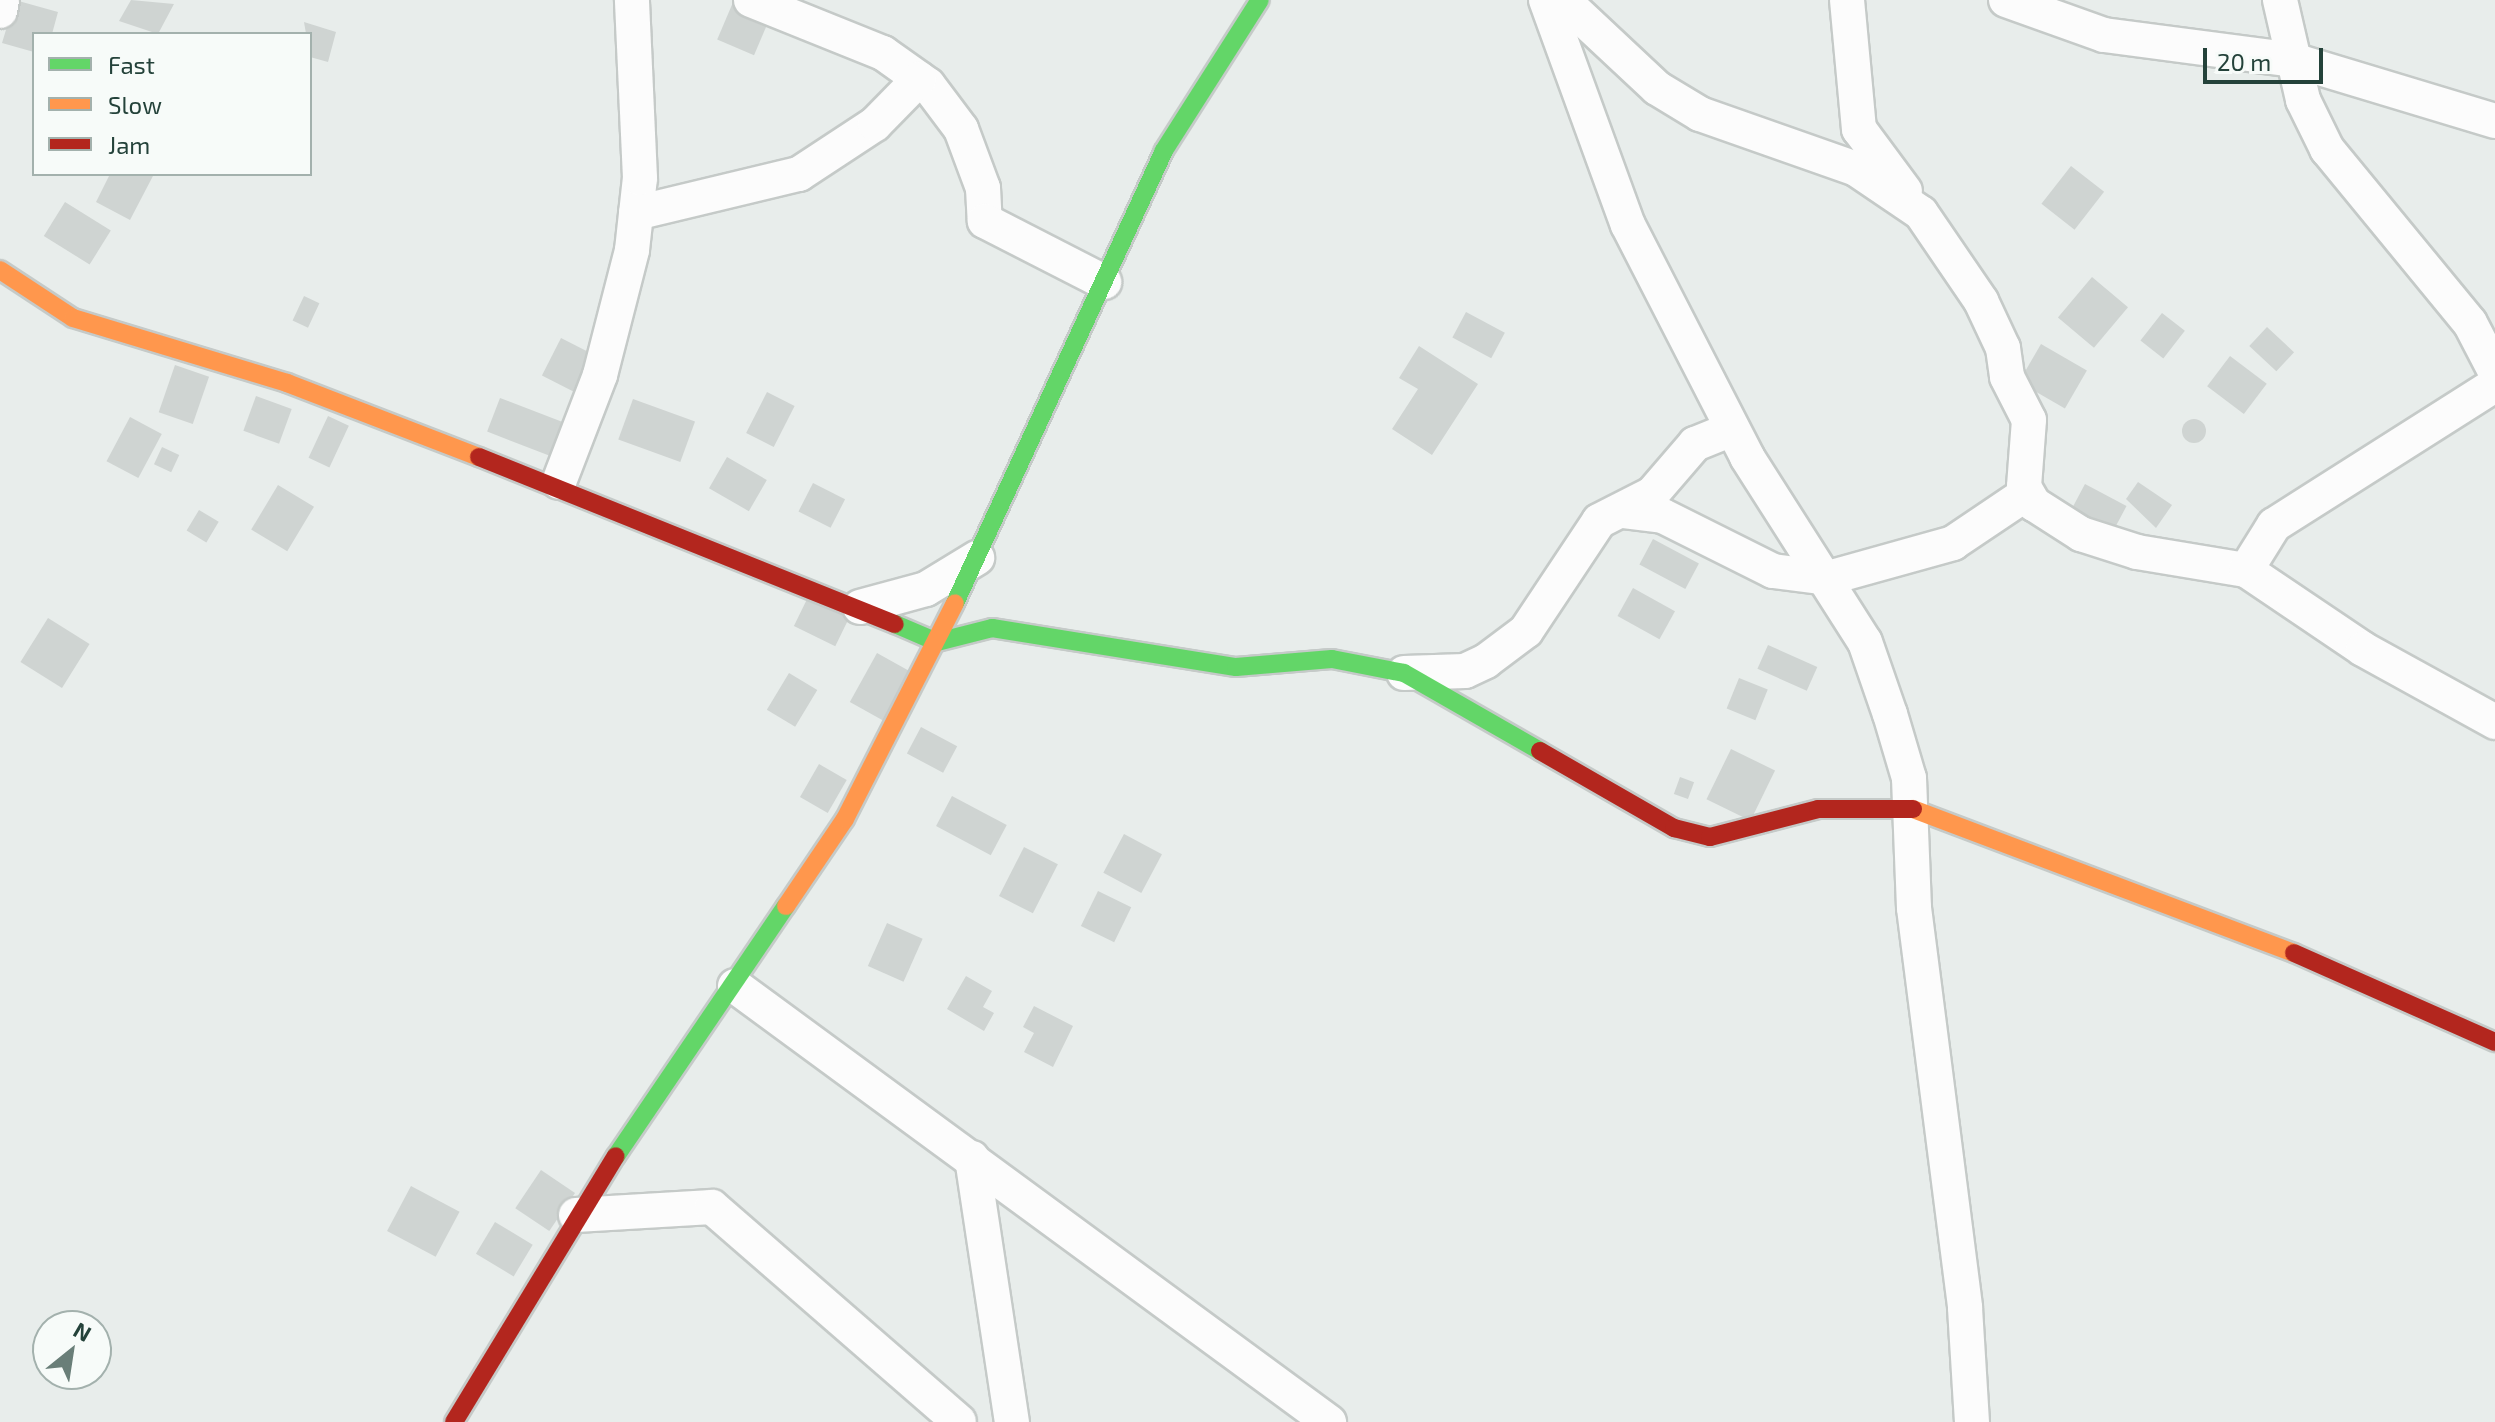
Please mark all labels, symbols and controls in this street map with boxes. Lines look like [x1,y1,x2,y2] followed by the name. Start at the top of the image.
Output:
[32,32,312,176] legend
[2207,32,2327,82] scale bar
[2217,47,2271,76] text: 20 m
[108,50,155,79] text: Fast
[108,90,162,119] text: Slow
[108,130,150,159] text: Jam
[32,1310,112,1390] north arrow
[70,1316,96,1346] text: N

